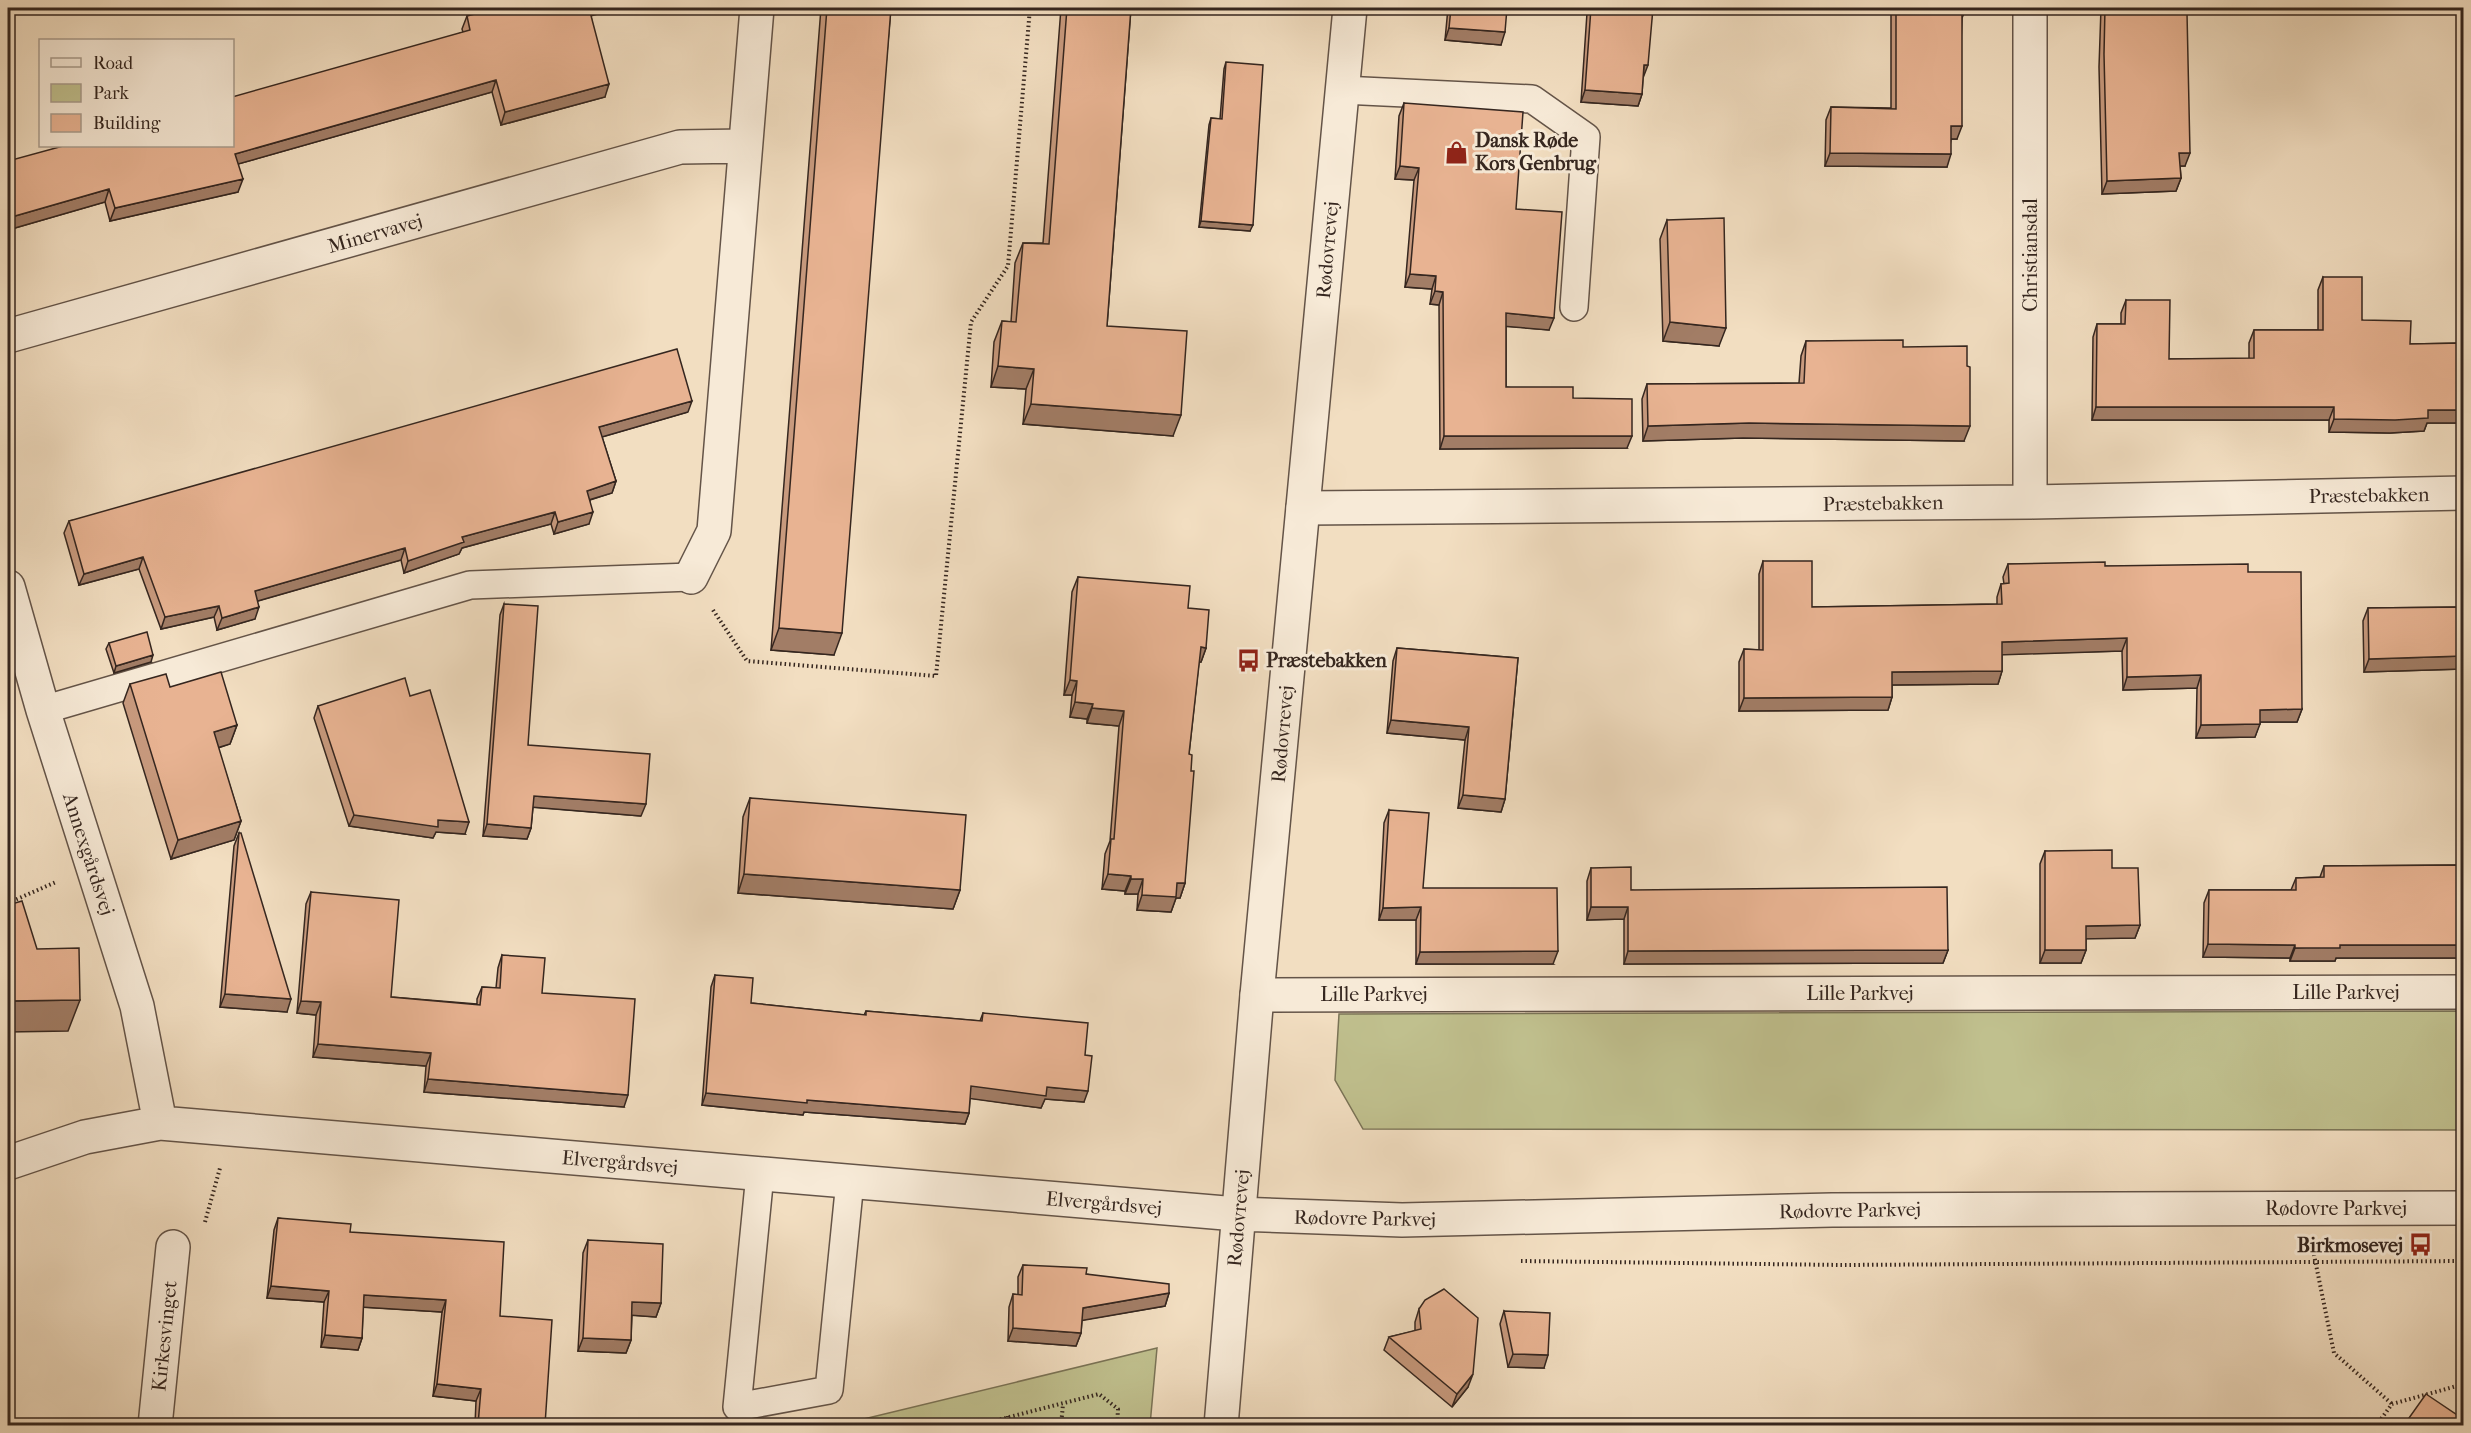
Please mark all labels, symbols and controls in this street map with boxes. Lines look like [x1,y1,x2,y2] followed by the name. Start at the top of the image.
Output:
[39,39,234,147] legend
[93,53,133,74] text: Road
[93,83,130,104] text: Park
[93,113,161,134] text: Building
[1475,129,1597,175] place label: Dansk Røde Kors Genbrug
[1444,139,1470,165] shop icon: Dansk Røde Kors Genbrug
[2019,198,2042,312] street label: Christiansdal
[1312,200,1343,300] street label: Rødovrevej
[325,209,425,258] street label: Minervavej
[2308,483,2430,508] street label: Præstebakken
[1822,491,1944,516] street label: Præstebakken
[1235,647,1261,673] bus stop icon: Præstebakken
[1266,649,1387,672] place label: Præstebakken
[1267,684,1298,784] street label: Rødovrevej
[58,789,119,918] street label: Annexgårdsvej
[2292,981,2400,1004] street label: Lille Parkvej
[1806,982,1914,1005] street label: Lille Parkvej
[1320,983,1428,1006] street label: Lille Parkvej
[561,1146,679,1179] street label: Elvergårdsvej
[1223,1168,1254,1268] street label: Rødovrevej
[1045,1187,1163,1220] street label: Elvergårdsvej
[2265,1197,2407,1220] street label: Rødovre Parkvej
[1779,1198,1921,1223] street label: Rødovre Parkvej
[1294,1206,1436,1231] street label: Rødovre Parkvej
[2408,1232,2434,1258] bus stop icon: Birkmosevej
[2297,1234,2403,1257] place label: Birkmosevej
[147,1279,182,1393] street label: Kirkesvinget

